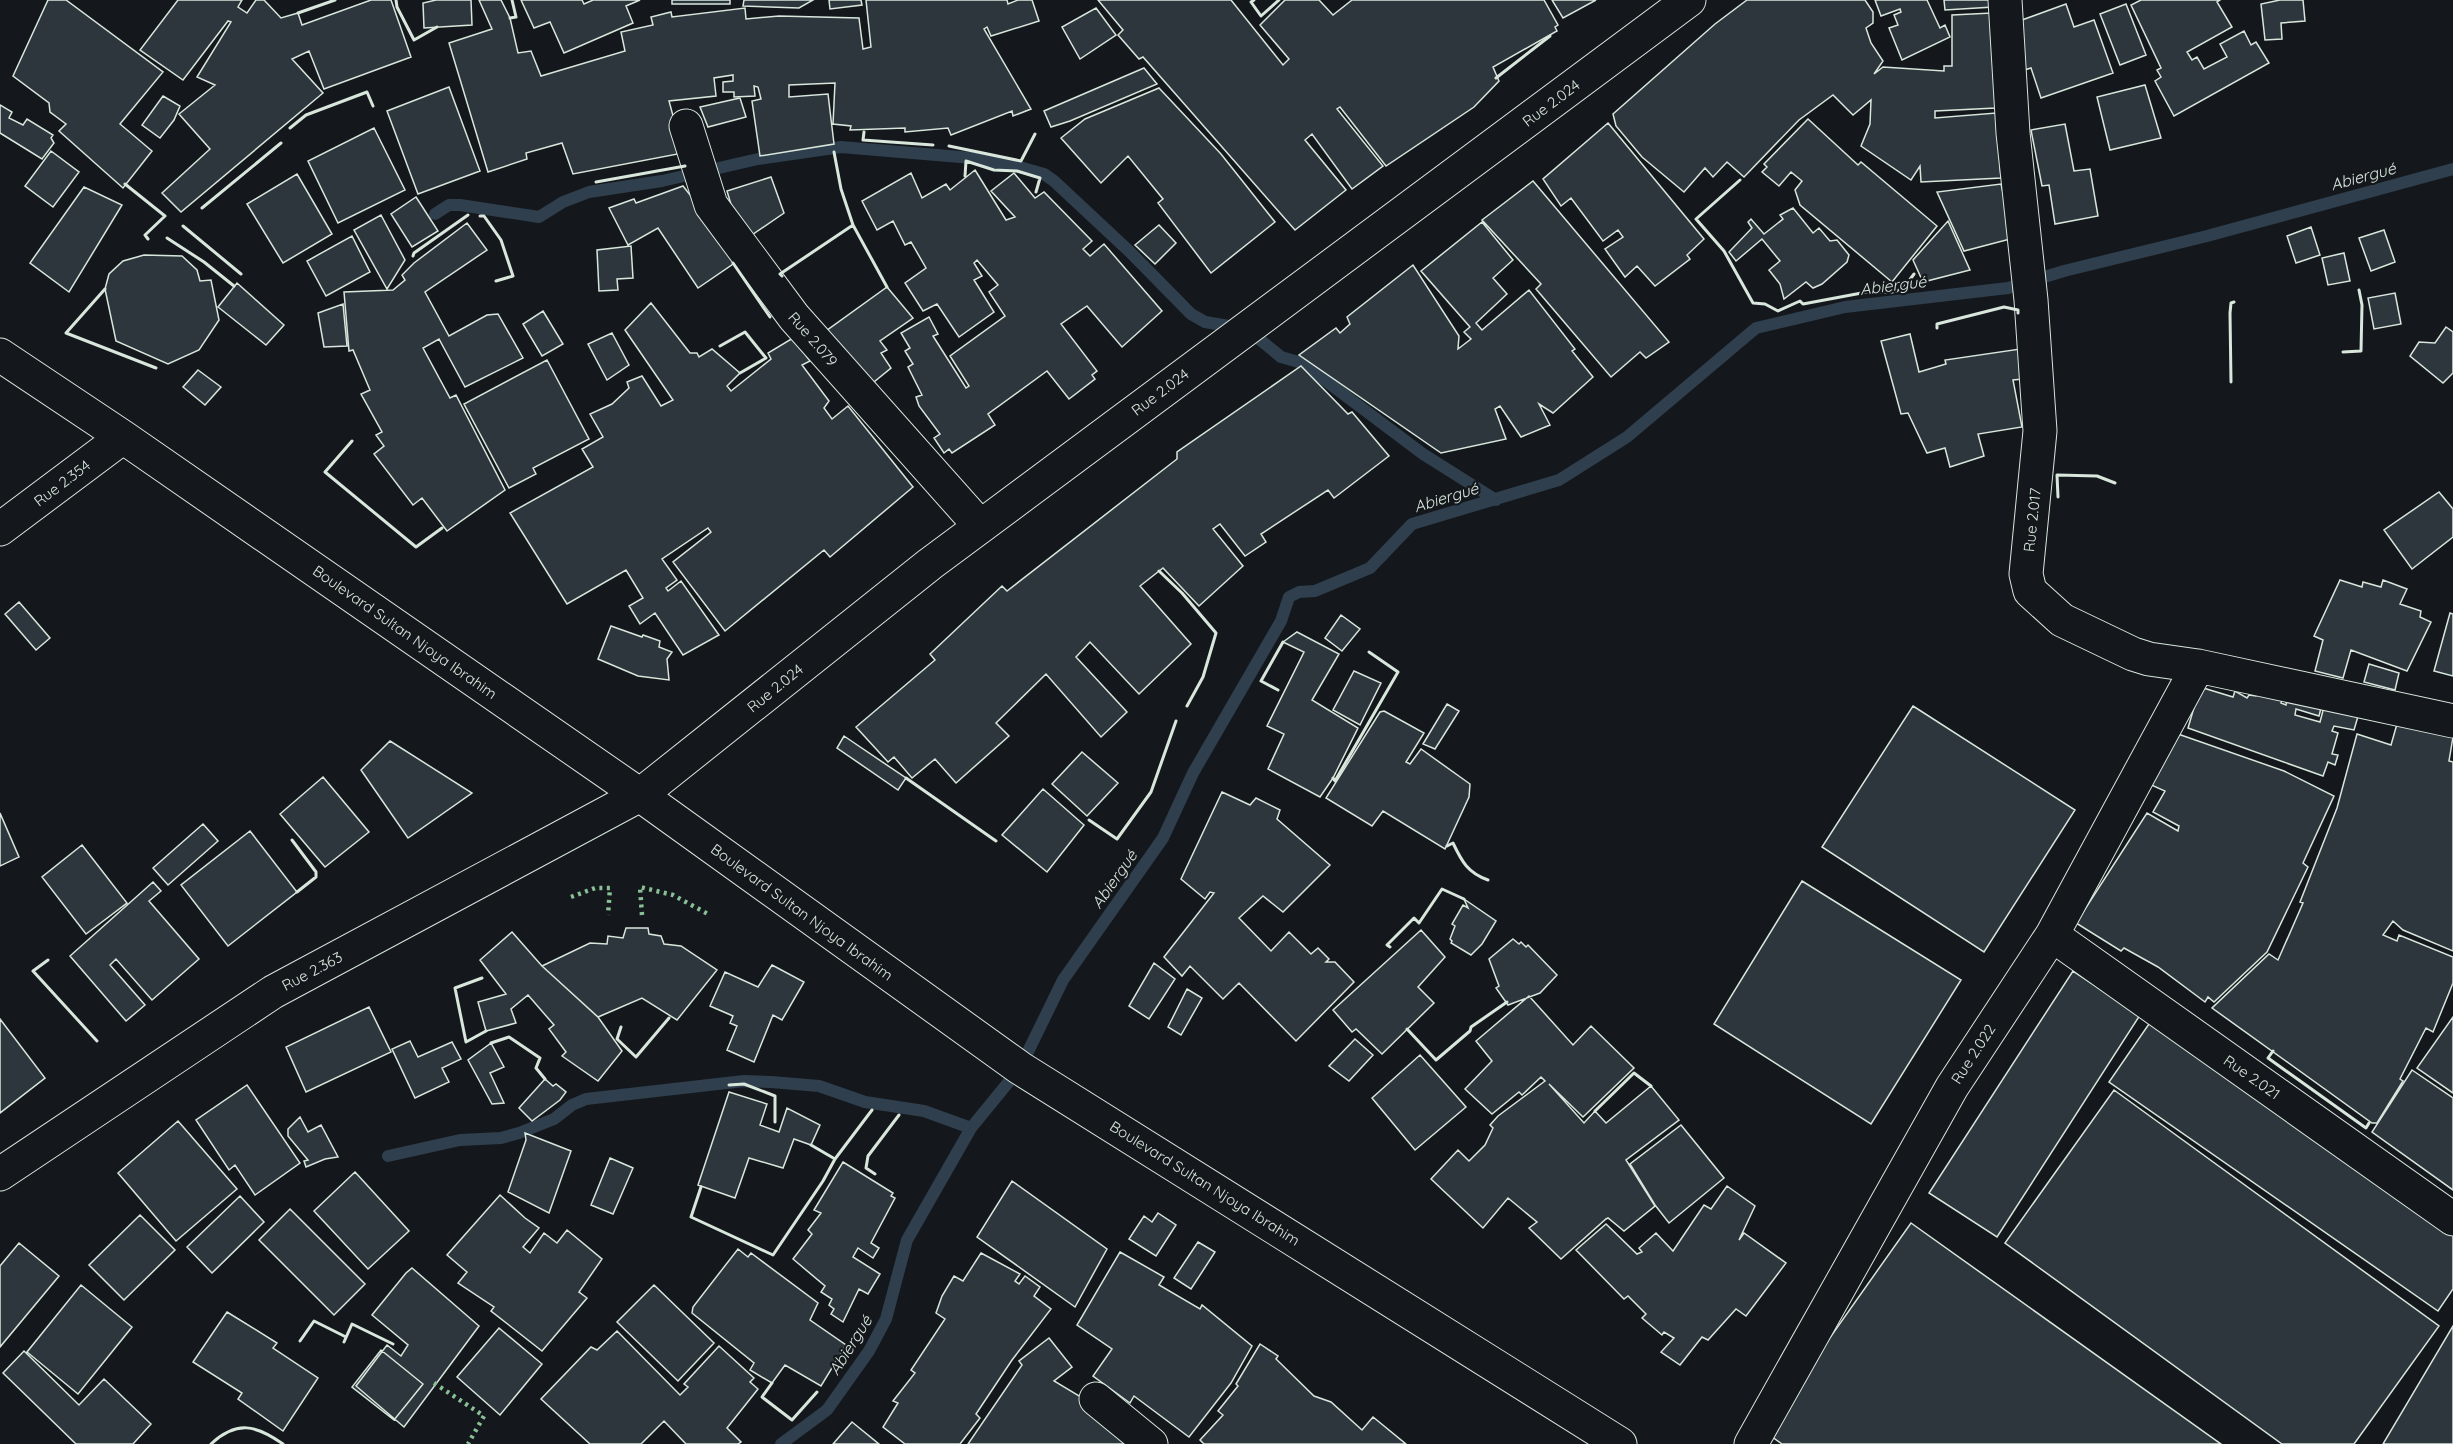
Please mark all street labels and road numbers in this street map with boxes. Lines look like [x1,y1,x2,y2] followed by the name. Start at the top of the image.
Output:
[1519,75,1584,131] street label: Rue 2.024
[784,308,842,370] street label: Rue 2.079
[1128,364,1193,420] street label: Rue 2.024
[30,456,94,510] street label: Rue 2.354
[2019,487,2045,553] street label: Rue 2.017
[309,561,501,703] street label: Boulevard Sultan Njoya Ibrahim
[743,659,807,716] street label: Rue 2.024
[707,839,897,985] street label: Boulevard Sultan Njoya Ibrahim
[278,947,346,995] street label: Rue 2.363
[1947,1020,1999,1088] street label: Rue 2.022
[2220,1051,2284,1103] street label: Rue 2.021
[1106,1116,1304,1250] street label: Boulevard Sultan Njoya Ibrahim

